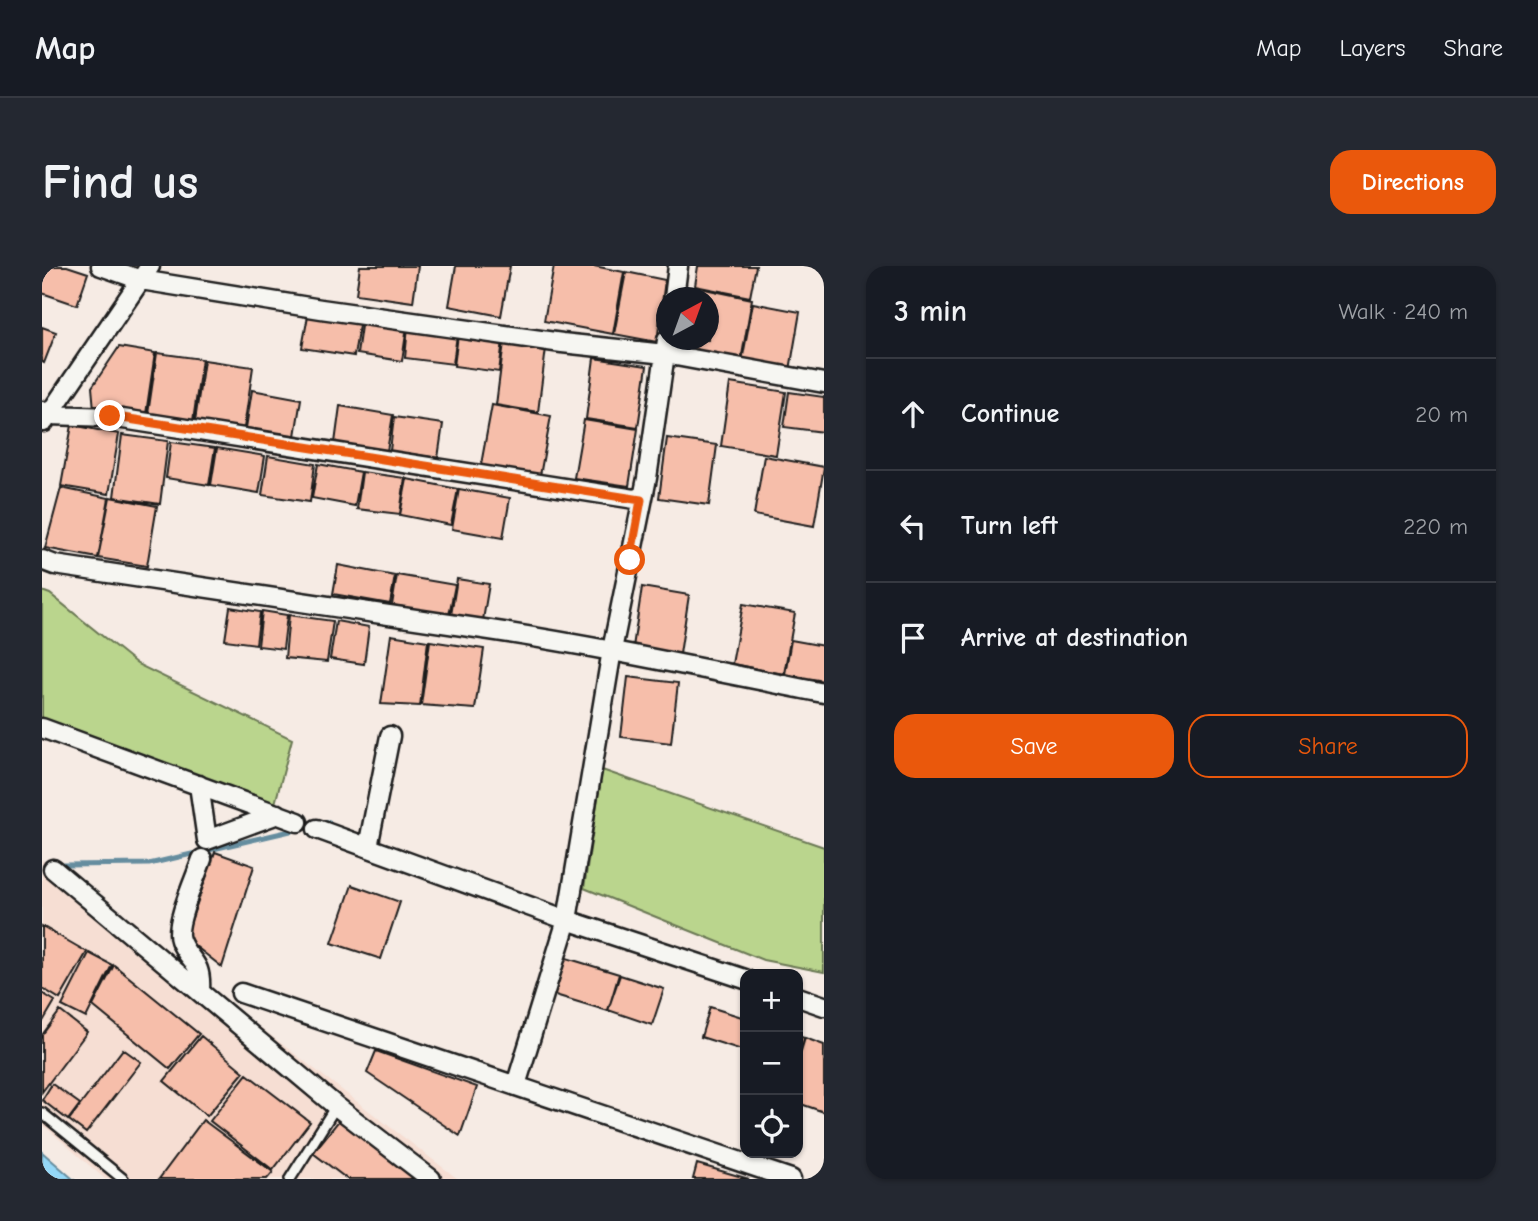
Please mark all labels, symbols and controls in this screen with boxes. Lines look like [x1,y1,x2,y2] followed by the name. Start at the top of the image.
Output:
[35,29,96,67] text: Map
[1256,34,1302,62] text: Map
[1340,34,1405,62] text: Layers
[1443,34,1503,62] text: Share
[1330,150,1496,214] button: Directions
[42,154,198,210] text: Find us
[656,287,719,350] north arrow
[894,294,967,329] text: 3 min
[1338,298,1468,325] text: Walk · 240 m
[894,395,932,433] icon: ahead
[961,399,1059,429] text: Continue
[94,400,125,431] route end
[1415,401,1468,428] text: 20 m
[894,507,932,545] icon: left
[961,511,1058,541] text: Turn left
[1403,513,1468,540] text: 220 m
[614,544,645,575] route start
[894,619,932,657] icon: arrive
[961,623,1188,653] text: Arrive at destination
[894,714,1174,778] button: Save
[1188,714,1468,778] button: Share
[740,969,803,1158] map controls
[740,969,803,1032] button: +
[740,1032,803,1095] button: −
[740,1095,803,1158] button: locate

